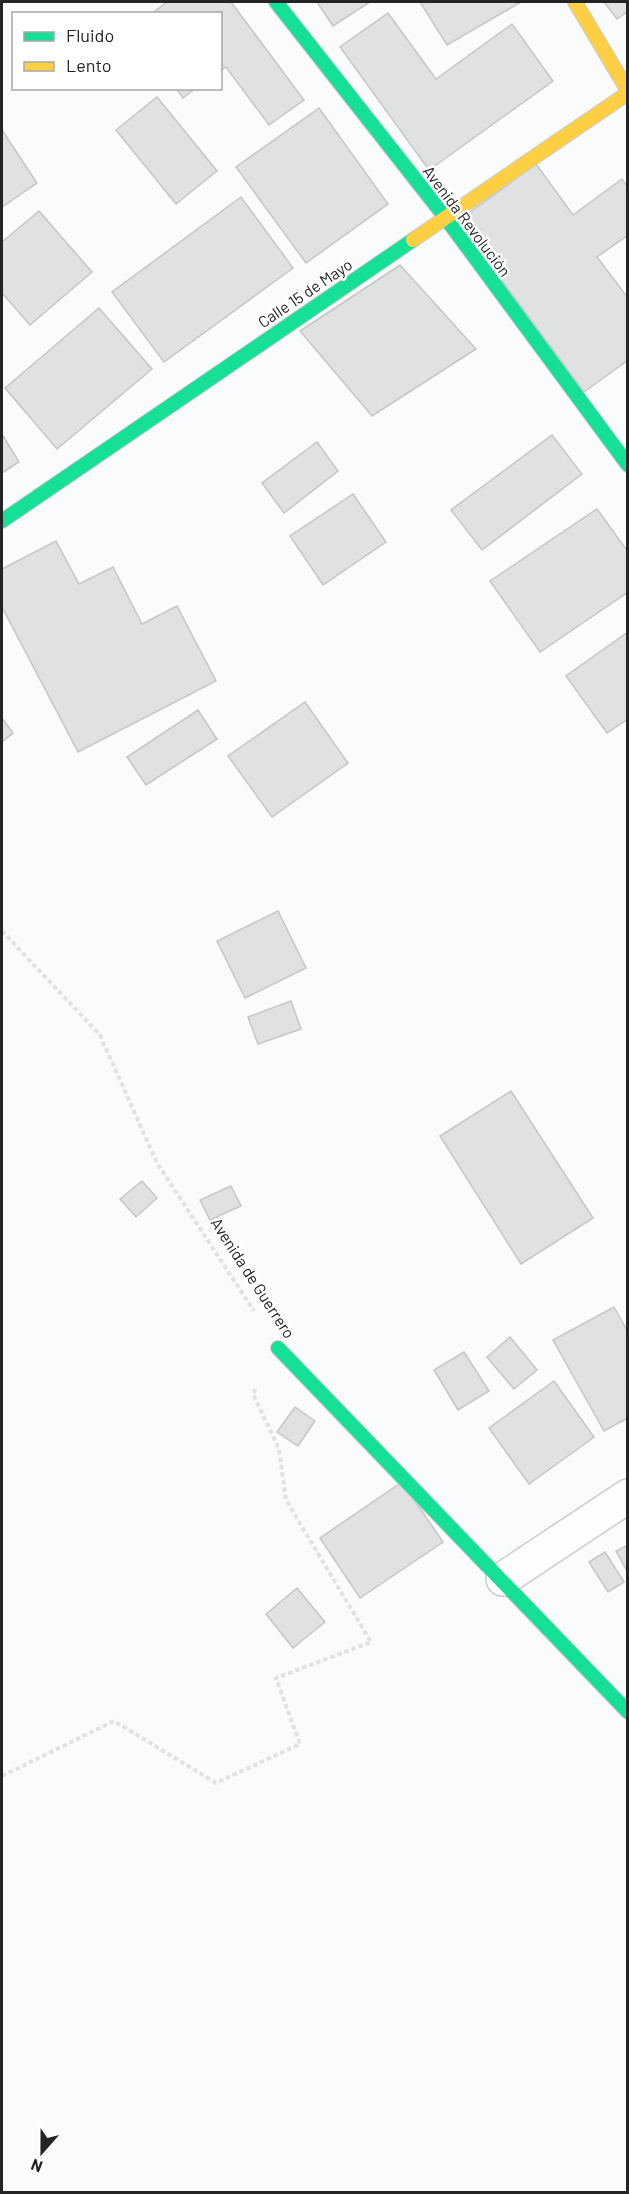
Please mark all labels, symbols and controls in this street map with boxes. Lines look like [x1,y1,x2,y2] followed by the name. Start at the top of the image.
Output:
[12,12,222,90] legend
[66,24,114,46] text: Fluido
[66,54,112,76] text: Lento
[420,162,515,280] street label: Avenida Revolución
[254,254,356,331] street label: Calle 15 de Mayo
[207,1214,299,1342] street label: Avenida de Guerrero
[12,2122,72,2182] north arrow
[28,2156,45,2177] text: N

